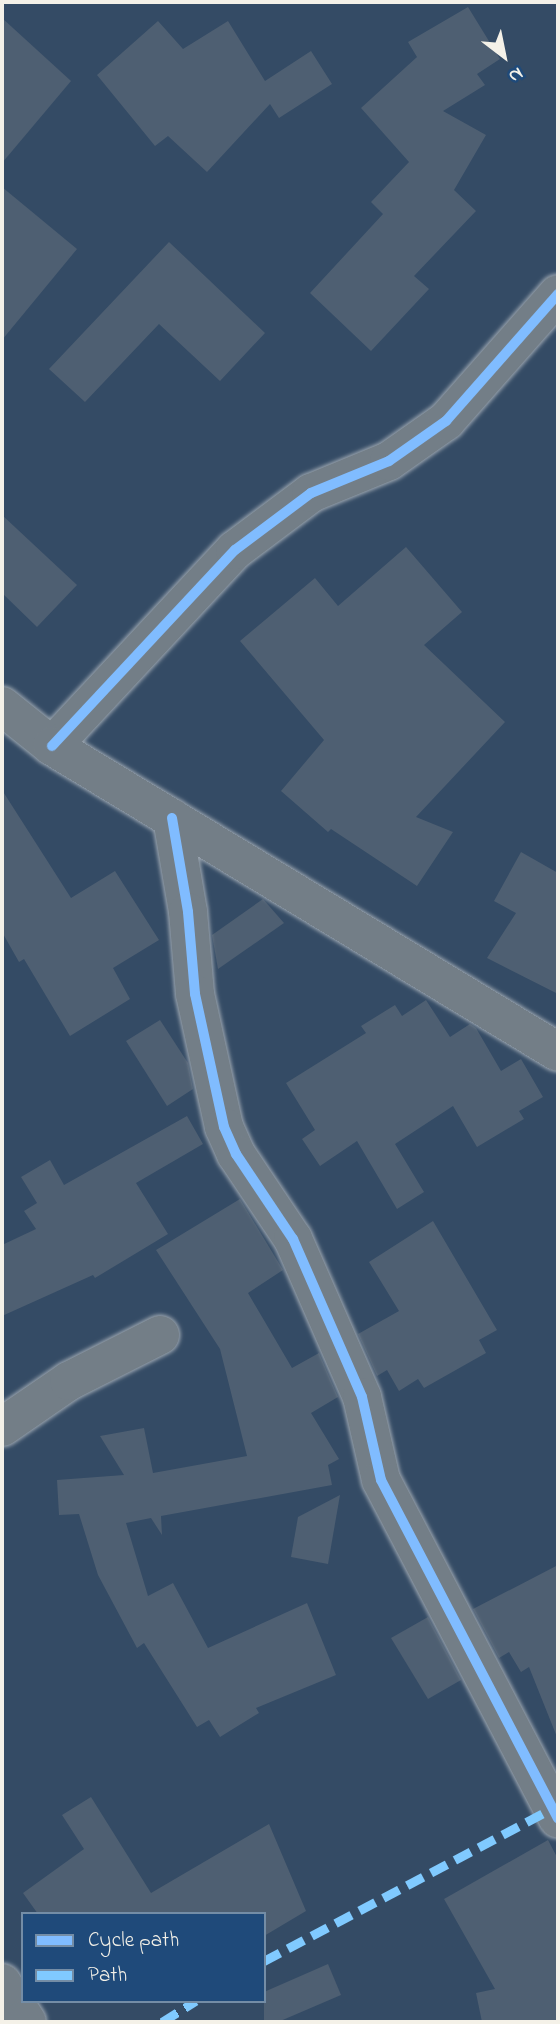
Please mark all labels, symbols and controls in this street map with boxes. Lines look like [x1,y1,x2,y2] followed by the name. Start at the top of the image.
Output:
[469,21,539,91] north arrow
[503,59,528,89] text: N
[21,1912,266,2003] legend
[88,1926,179,1956] text: Cycle path
[88,1961,127,1991] text: Path

